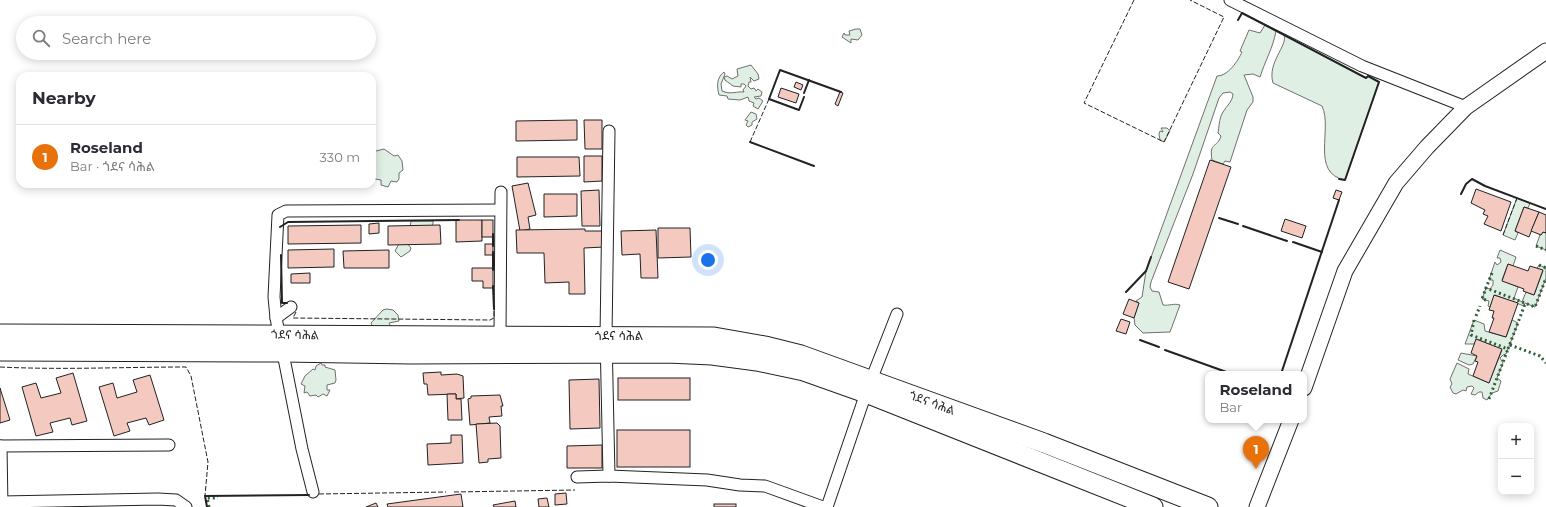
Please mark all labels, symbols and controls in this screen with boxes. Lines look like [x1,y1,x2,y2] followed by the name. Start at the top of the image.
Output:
[16,16,376,60] search box
[30,27,52,49] icon: search
[62,29,151,48] text: Search here
[32,88,96,108] text: Nearby
[70,138,143,157] text: Roseland
[42,149,48,165] text: 1
[320,149,360,165] text: 330 m
[70,158,155,174] text: Bar · ጎደና ሳሕል
[698,250,718,270] your location
[271,327,319,342] street label: ጎደና ሳሕል
[595,328,643,343] street label: ጎደና ሳሕል
[1205,371,1307,423] popup
[1220,380,1292,399] text: Roseland
[907,387,957,418] street label: ጎደና ሳሕል
[1220,399,1242,415] text: Bar
[1498,423,1534,495] map controls
[1498,423,1534,459] button: +
[1243,436,1269,469] pin: 1
[1498,459,1534,495] button: −

